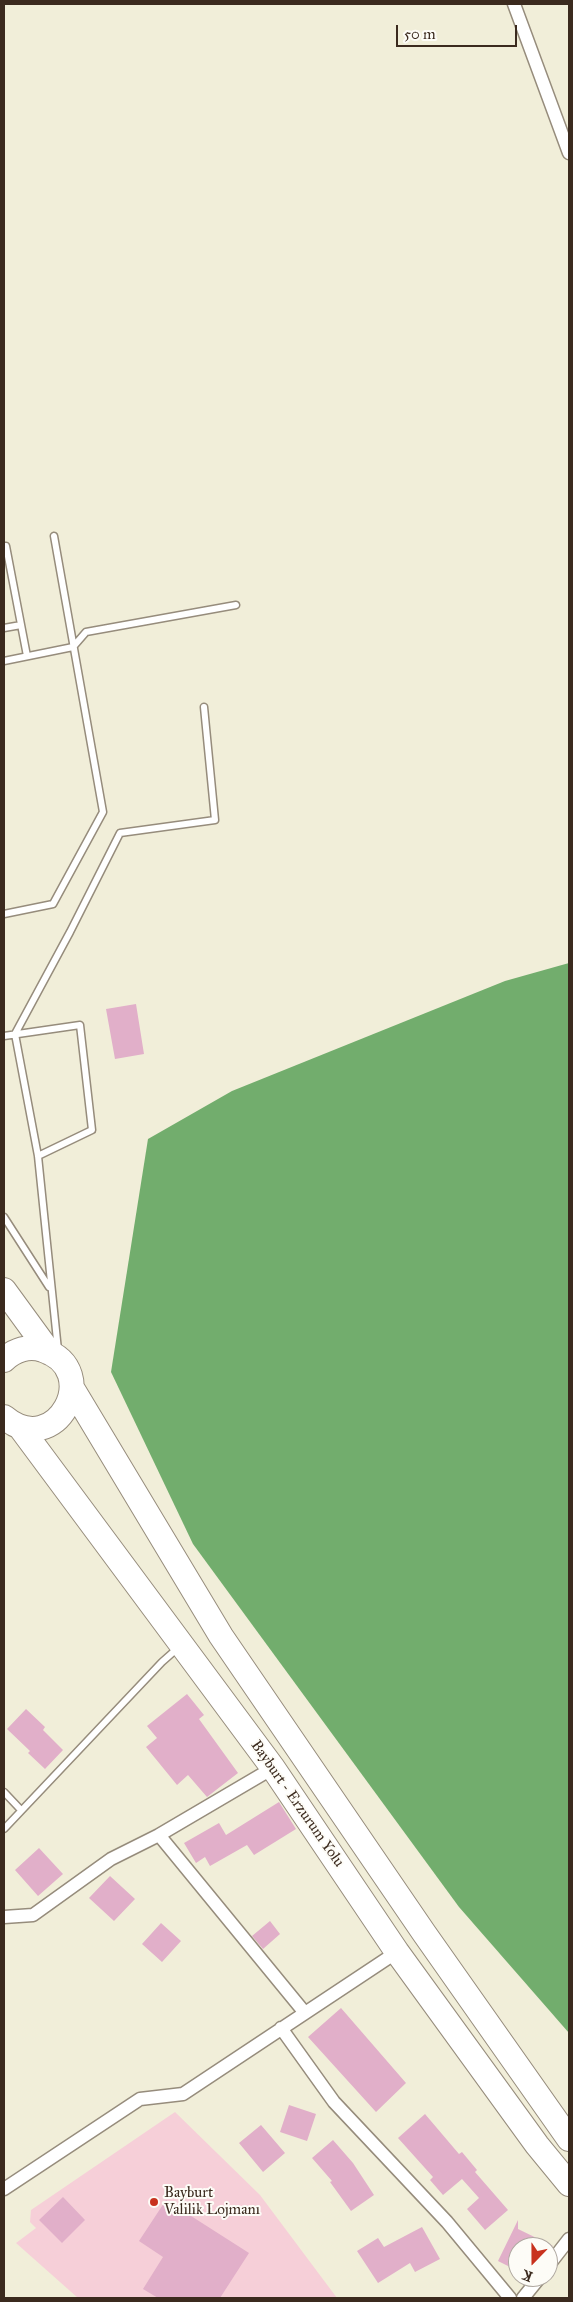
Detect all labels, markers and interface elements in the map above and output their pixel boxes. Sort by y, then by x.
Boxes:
scale bar [398,15,519,47]
text: 50 m [404,25,436,43]
street label: Bayburt - Erzurum Yolu [246,1737,348,1871]
place label: Bayburt Valilik Lojmanı [164,2184,260,2219]
marker: Bayburt Valilik Lojmanı [148,2196,160,2208]
north arrow [508,2237,558,2287]
text: K [520,2266,535,2285]

